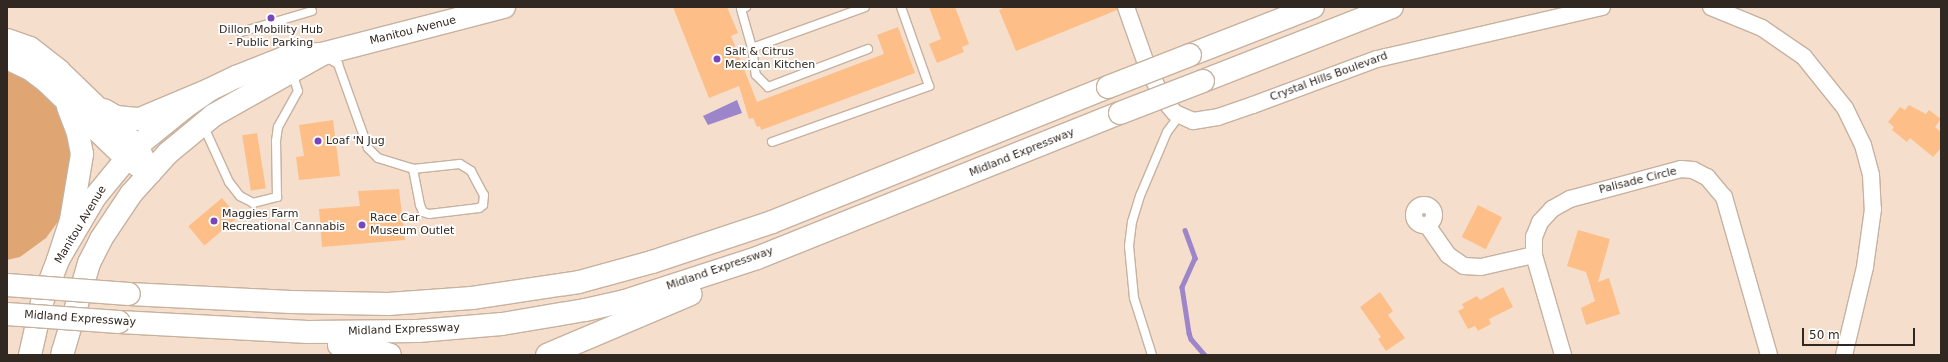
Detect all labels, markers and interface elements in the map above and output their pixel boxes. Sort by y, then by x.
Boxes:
marker: Dillon Mobility Hub - Public Parking [266,13,276,23]
street label: Manitou Avenue [368,14,458,48]
place label: Dillon Mobility Hub - Public Parking [219,24,323,50]
place label: Salt & Citrus Mexican Kitchen [725,46,815,72]
street label: Crystal Hills Boulevard [1268,50,1390,104]
marker: Salt & Citrus Mexican Kitchen [712,54,722,64]
street label: Midland Expressway [968,126,1076,180]
place label: Loaf 'N Jug [326,134,385,148]
marker: Loaf 'N Jug [313,136,323,146]
street label: Palisade Circle [1598,165,1678,197]
street label: Manitou Avenue [53,184,109,266]
place label: Maggies Farm Recreational Cannabis [222,208,345,234]
place label: Race Car Museum Outlet [370,212,454,238]
marker: Maggies Farm Recreational Cannabis [209,216,219,226]
marker: Race Car Museum Outlet [357,220,367,230]
street label: Midland Expressway [665,245,775,293]
street label: Midland Expressway [24,309,136,329]
scale bar [1804,320,1917,346]
street label: Midland Expressway [348,321,460,339]
text: 50 m [1809,328,1840,342]

